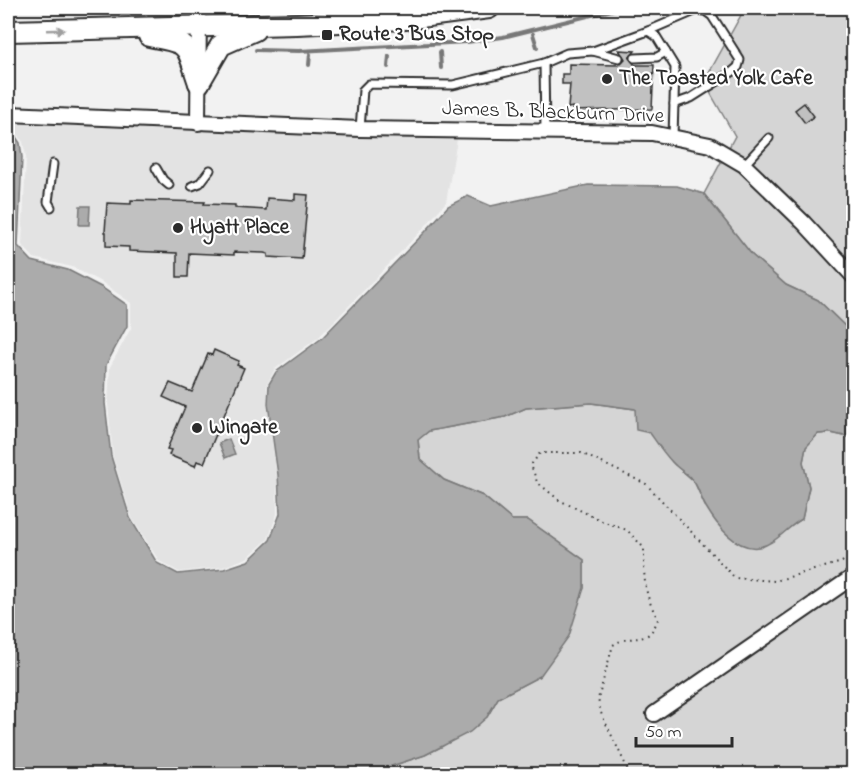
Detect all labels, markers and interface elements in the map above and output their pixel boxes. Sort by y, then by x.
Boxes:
place label: Route 3 Bus Stop [339,20,494,50]
one-way arrow [47,25,66,34]
marker: Route 3 Bus Stop [320,28,334,42]
place label: The Toasted Yolk Cafe [619,64,813,94]
marker: The Toasted Yolk Cafe [600,72,614,86]
street label: James B. Blackburn Drive [441,94,665,132]
place label: Hyatt Place [190,213,290,245]
marker: Hyatt Place [171,221,185,235]
place label: Wingate [209,413,278,445]
marker: Wingate [190,421,204,435]
scale bar [636,710,732,748]
text: 50 m [645,720,682,746]

